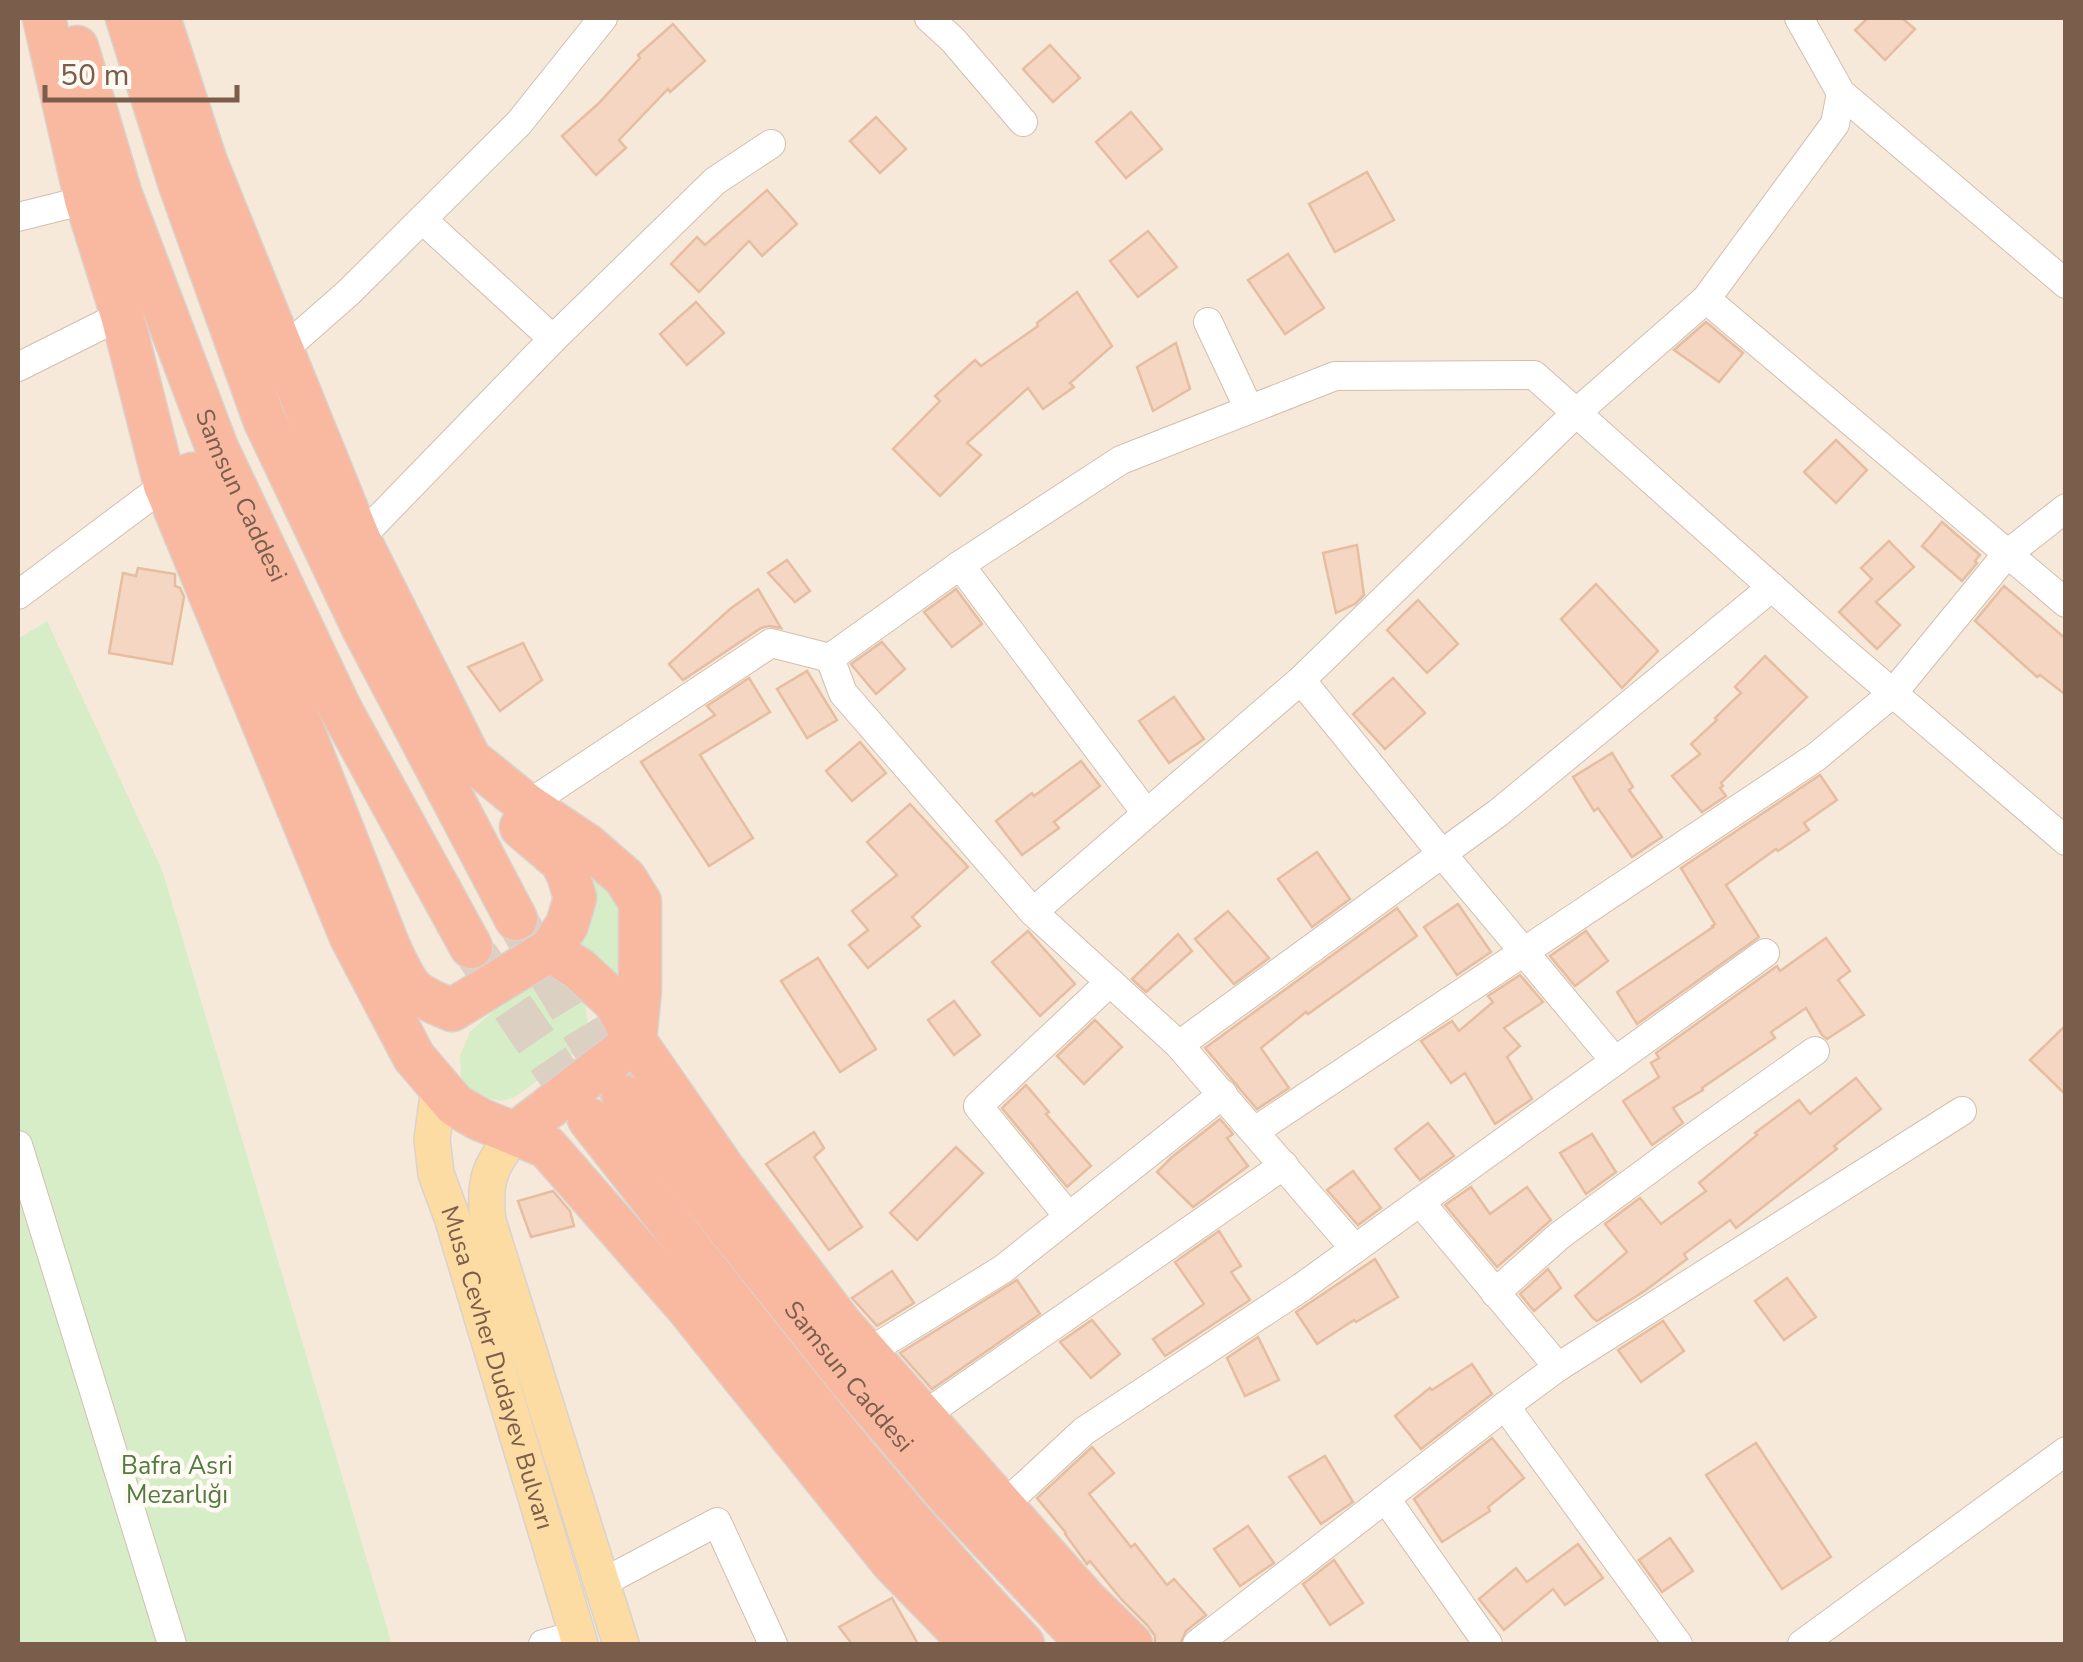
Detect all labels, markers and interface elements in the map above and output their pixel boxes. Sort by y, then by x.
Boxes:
scale bar [45,40,238,102]
text: 50 m [60,55,129,96]
street label: Samsun Caddesi [187,404,295,588]
street label: Musa Cevher Dudayev Bulvarı [432,1201,562,1534]
street label: Samsun Caddesi [776,1294,921,1460]
park label: Bafra Asri Mezarlığı [121,1449,233,1512]

